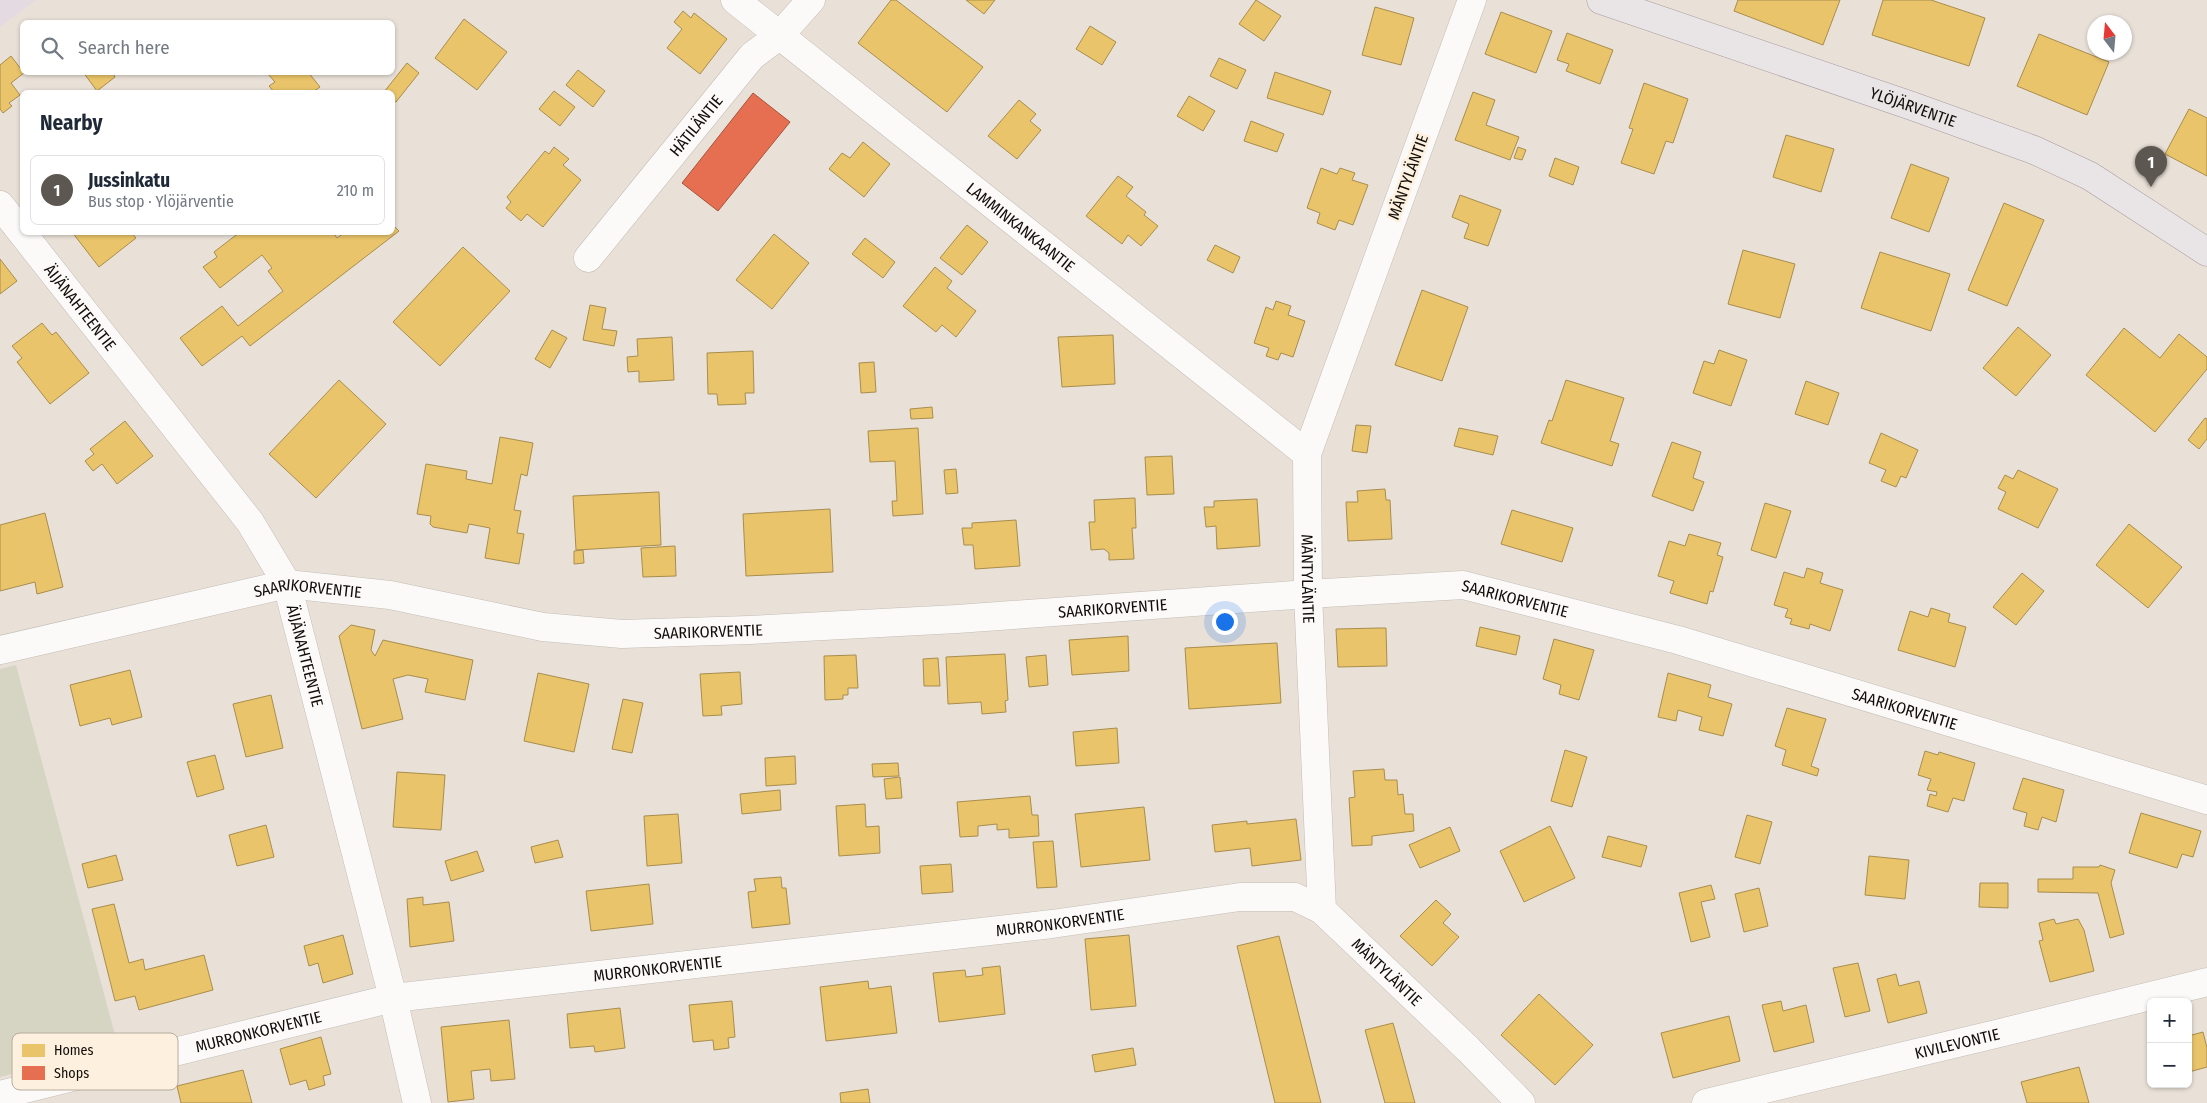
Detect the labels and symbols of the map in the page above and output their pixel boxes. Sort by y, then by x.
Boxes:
north arrow [2087,15,2132,60]
street label: YLÖJÄRVENTIE [1868,83,1959,131]
street label: HÄTILÄNTIE [665,91,726,160]
street label: MÄNTYLÄNTIE [1384,132,1432,222]
pin: 1 [2135,146,2167,187]
street label: LAMMINKANKAANTIE [963,178,1079,276]
street label: ÄIJÄNAHTEENTIE [41,260,120,354]
street label: MÄNTYLÄNTIE [1298,534,1319,624]
street label: SAARIKORVENTIE [252,574,363,601]
street label: SAARIKORVENTIE [1460,576,1570,621]
street label: SAARIKORVENTIE [1057,595,1168,621]
street label: ÄIJÄNAHTEENTIE [283,603,328,709]
your location [1212,609,1238,635]
street label: SAARIKORVENTIE [653,620,763,642]
street label: SAARIKORVENTIE [1850,684,1960,733]
street label: MURRONKORVENTIE [995,904,1125,940]
street label: MÄNTYLÄNTIE [1348,934,1426,1009]
street label: MURRONKORVENTIE [592,952,723,985]
street label: MURRONKORVENTIE [193,1007,323,1056]
street label: KIVILEVONTIE [1913,1024,2001,1063]
legend [12,1033,178,1090]
text: Homes [54,1042,94,1059]
text: Shops [54,1065,89,1082]

